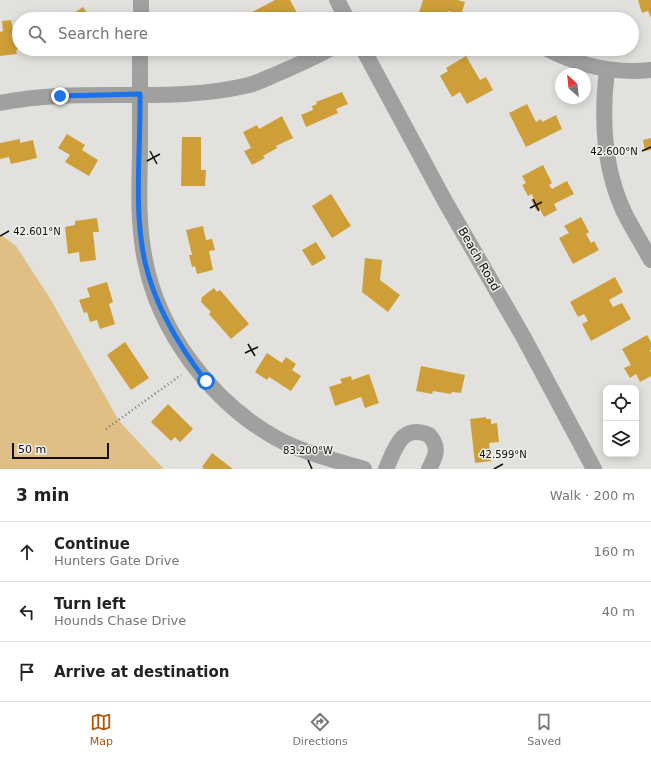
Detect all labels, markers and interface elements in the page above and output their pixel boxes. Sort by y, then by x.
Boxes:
search box [12,12,639,56]
icon: search [26,23,48,45]
text: Search here [58,25,148,43]
north arrow [555,68,591,104]
route end [51,87,69,105]
text: 42.600°N [590,146,638,157]
street label: Beach Road [455,225,503,293]
text: 42.601°N [13,226,61,237]
route start [197,372,215,390]
map controls [603,385,639,457]
button: locate [603,385,639,421]
button: layers [603,421,639,457]
scale bar [12,441,109,460]
text: 50 m [18,443,46,456]
text: 83.200°W [283,445,333,456]
text: 42.599°N [479,449,527,460]
text: 3 min [16,485,69,505]
text: Walk · 200 m [550,488,635,503]
text: Continue [54,535,130,553]
icon: ahead [16,541,38,563]
text: 160 m [593,544,635,559]
text: Hunters Gate Drive [54,553,180,568]
text: Turn left [54,595,126,613]
icon: left [16,601,38,623]
text: 40 m [602,604,635,619]
text: Hounds Chase Drive [54,613,186,628]
icon: arrive [16,661,38,683]
text: Arrive at destination [54,663,229,681]
tab: Map [90,711,113,748]
tab: Directions [292,711,348,748]
tab: Saved [527,711,561,748]

